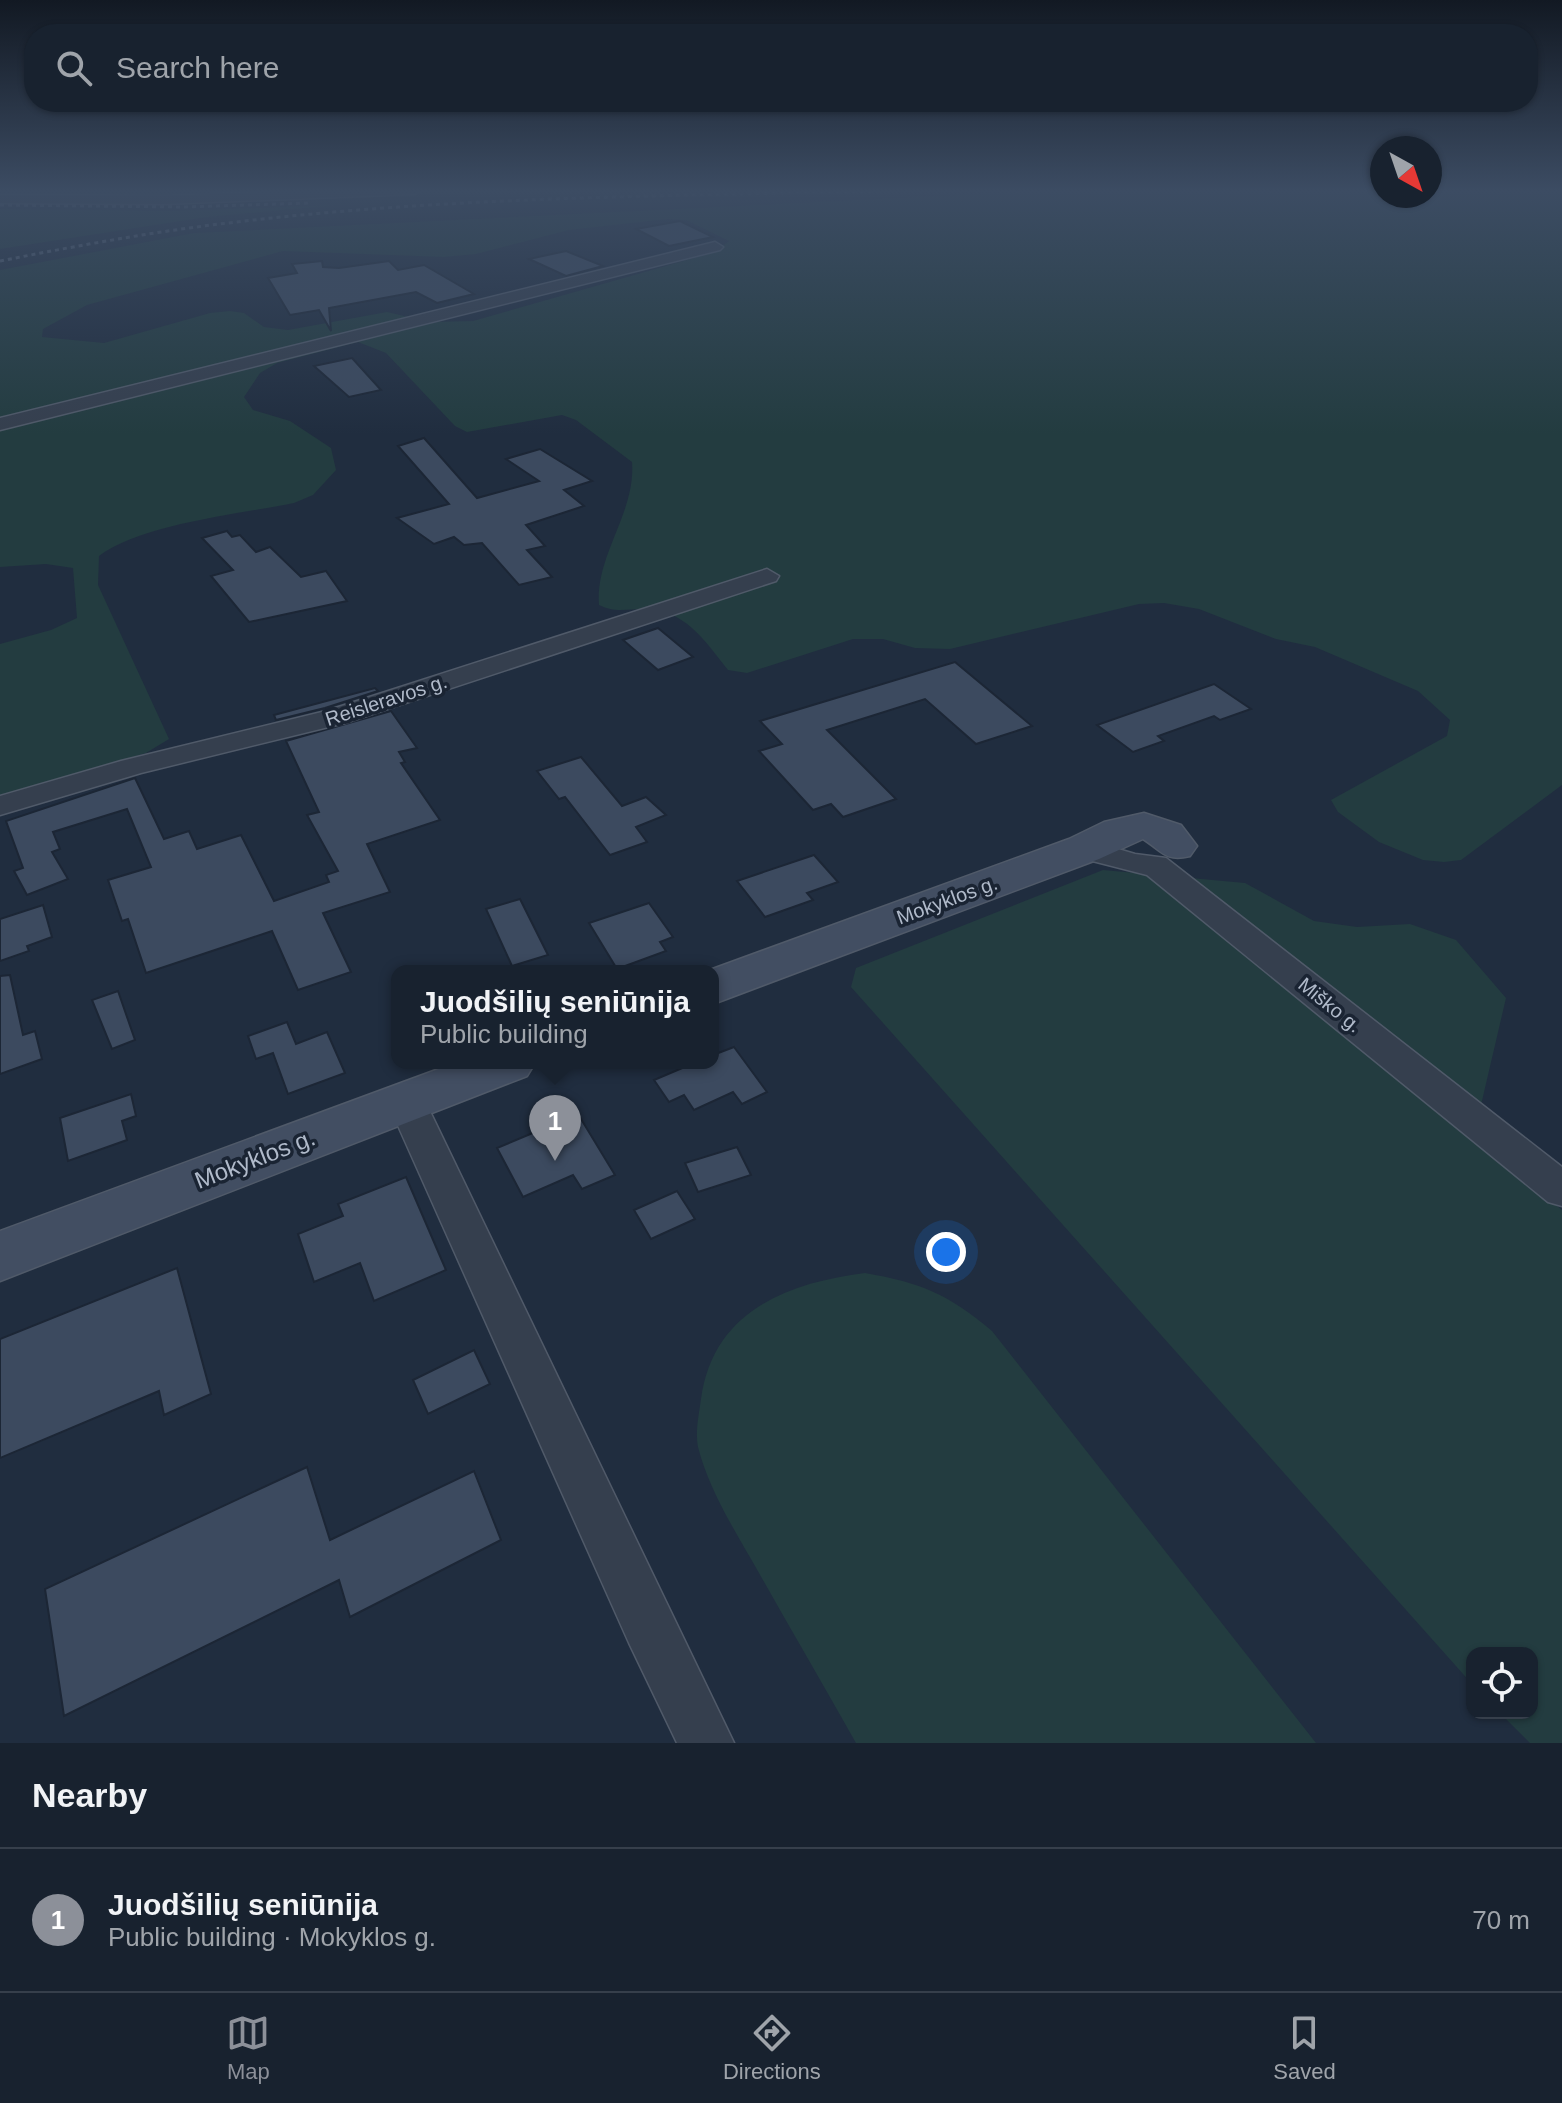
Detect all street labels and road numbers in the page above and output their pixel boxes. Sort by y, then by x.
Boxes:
street label: Reisleravos g. [322,670,450,730]
street label: Mokyklos g. [894,872,1000,928]
street label: Miško g. [1294,973,1366,1037]
street label: Mokyklos g. [191,1123,319,1194]

